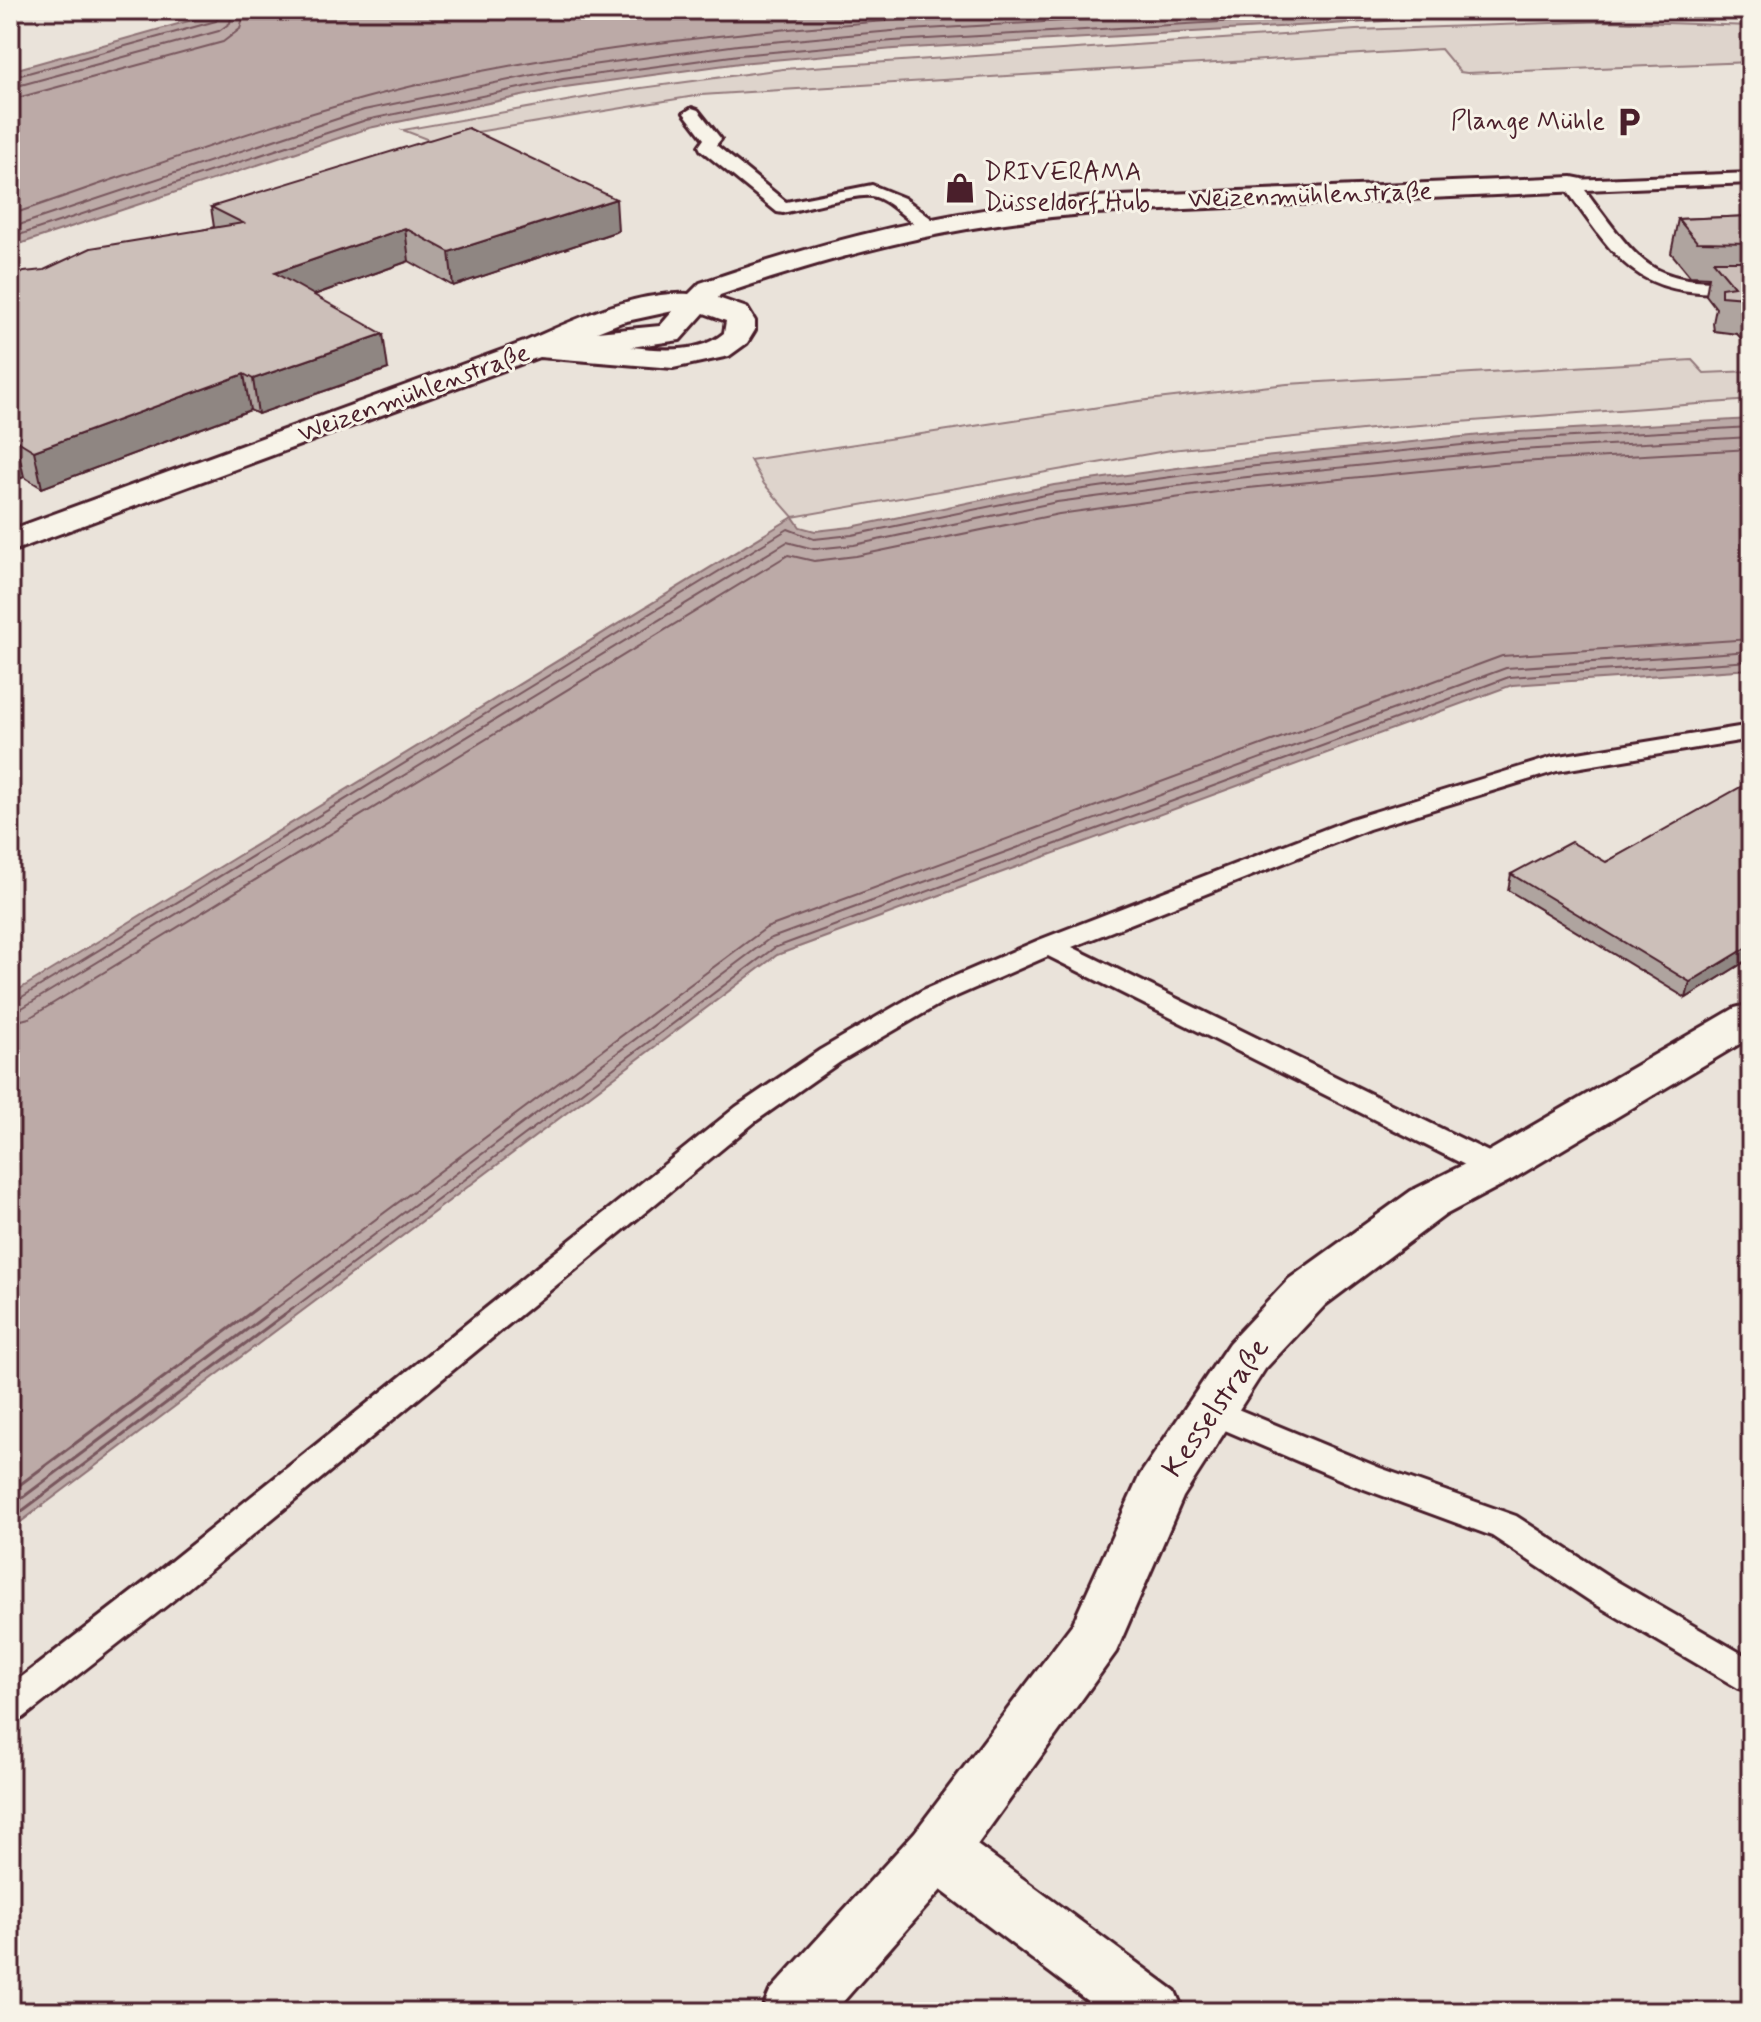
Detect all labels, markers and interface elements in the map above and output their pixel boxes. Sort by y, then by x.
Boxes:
place label: Plange Mühle [1451,105,1605,139]
parking icon: Plange Mühle [1612,105,1646,139]
place label: DRIVERAMA Düsseldorf Hub [984,156,1150,220]
shop icon: DRIVERAMA Düsseldorf Hub [943,171,977,205]
street label: Weizenmühlenstraße [1187,175,1433,217]
street label: Weizenmühlenstraße [294,336,535,452]
street label: Kesselstraße [1154,1330,1278,1486]

